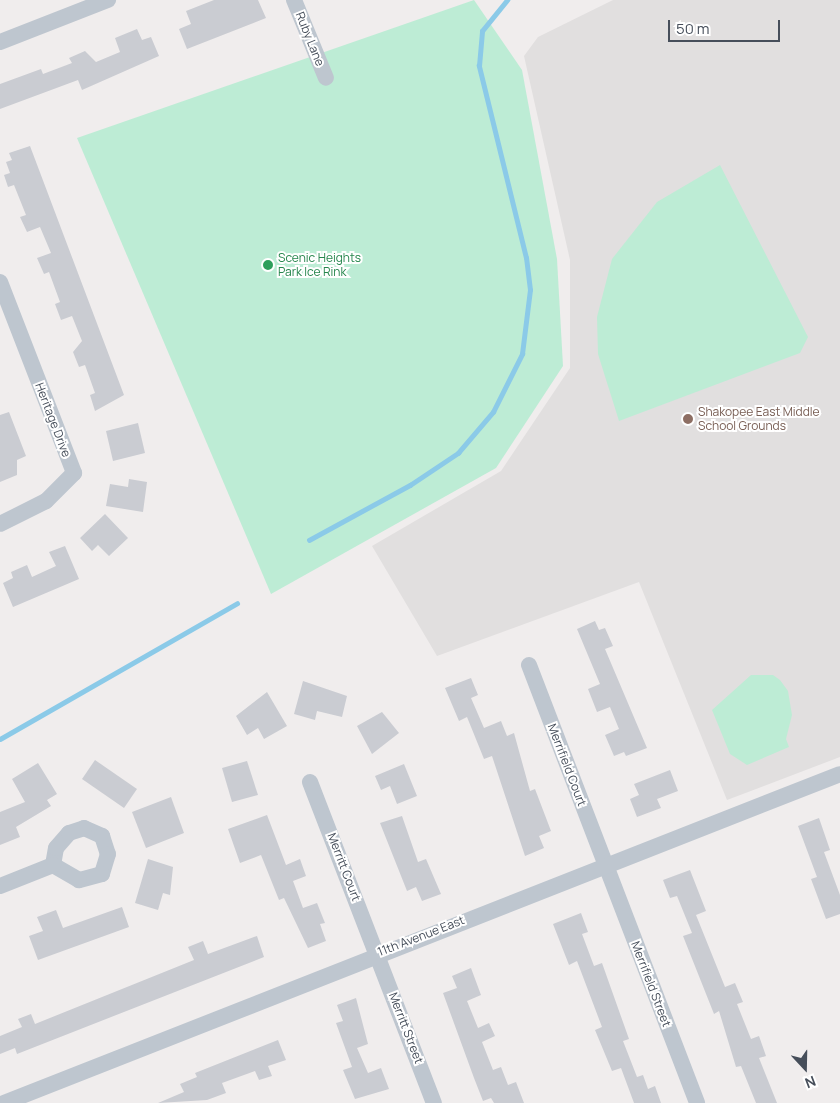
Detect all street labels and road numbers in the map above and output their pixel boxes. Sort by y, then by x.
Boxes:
street label: Ruby Lane [293,10,327,68]
street label: Heritage Drive [32,381,74,459]
street label: Merrifield Court [545,722,589,808]
street label: Merritt Court [324,831,364,903]
street label: 11th Avenue East [376,913,466,959]
street label: Merrifield Street [628,939,674,1029]
street label: Merritt Street [386,990,426,1066]

